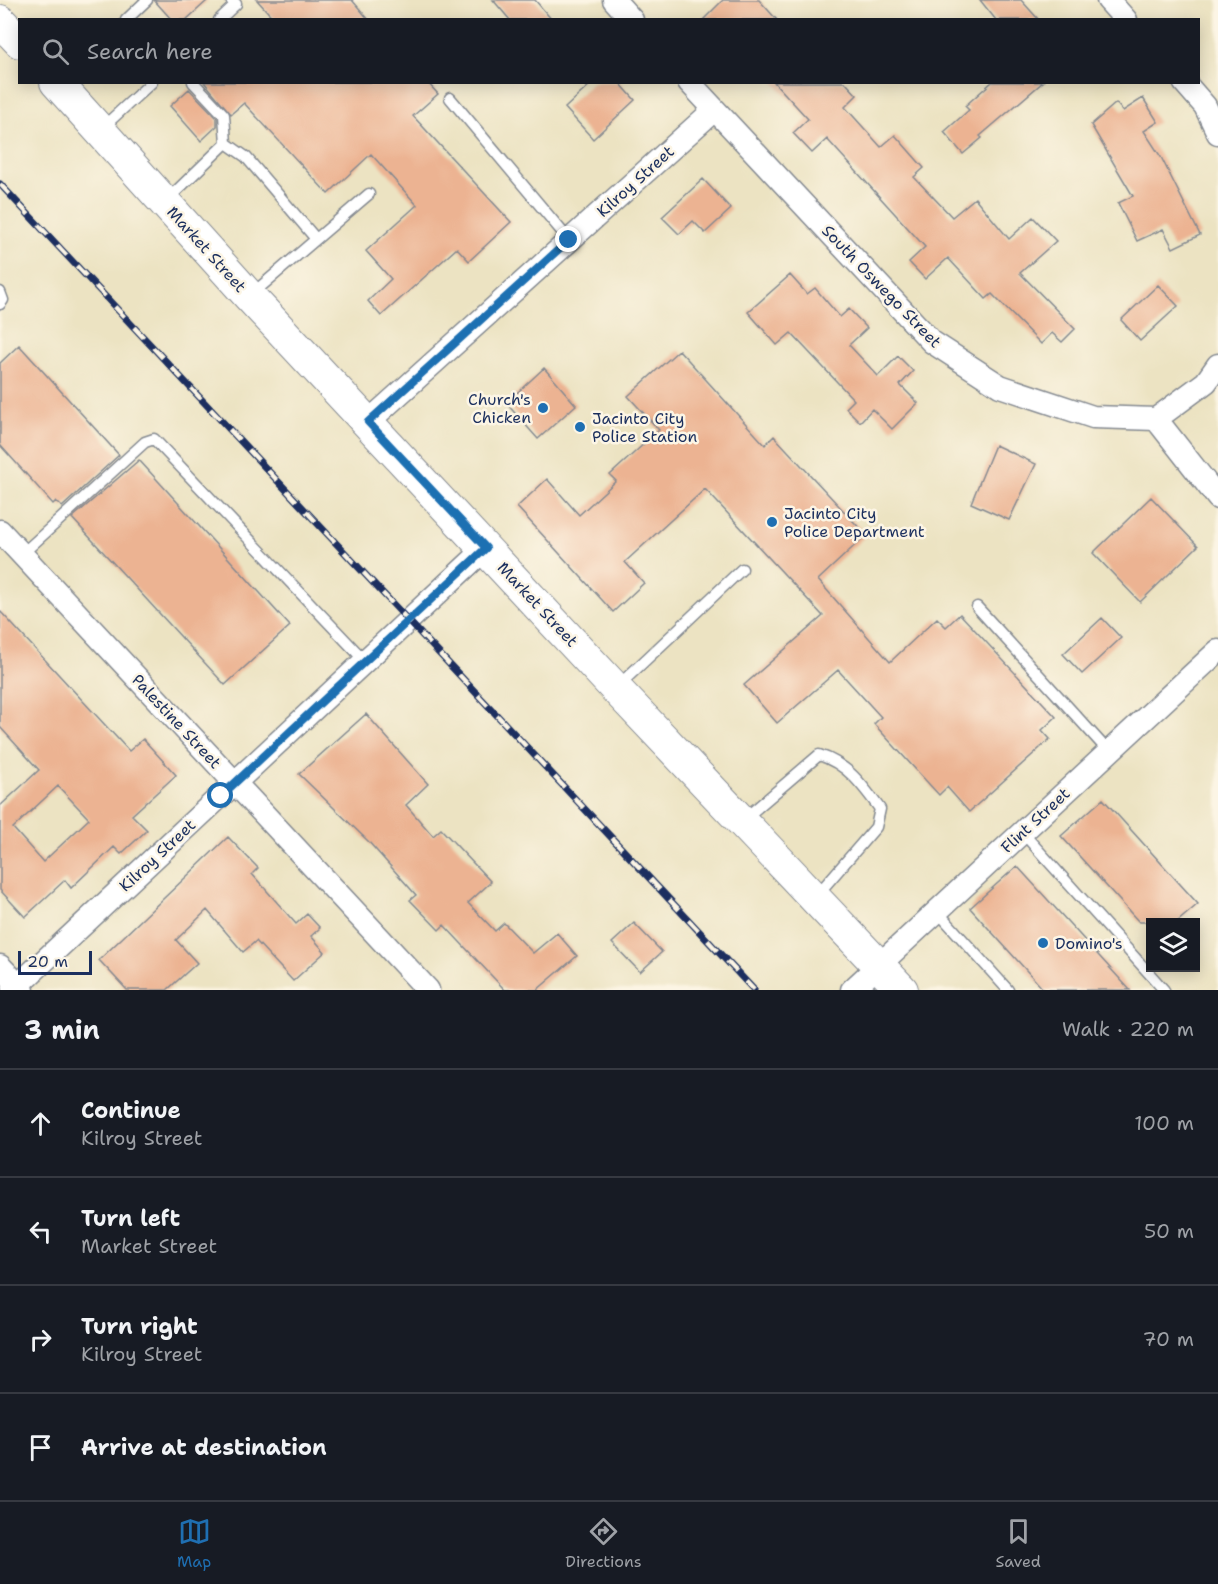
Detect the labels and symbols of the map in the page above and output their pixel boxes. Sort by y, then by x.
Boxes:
street label: Kilroy Street [592,141,678,222]
street label: Market Street [162,202,251,297]
street label: South Oswego Street [817,220,946,352]
route end [555,226,581,252]
place label: Church's Chicken [468,389,531,428]
marker: Church's Chicken [536,401,550,415]
place label: Jacinto City Police Station [592,408,697,447]
marker: Jacinto City Police Station [573,420,587,434]
place label: Jacinto City Police Department [784,503,925,542]
marker: Jacinto City Police Department [765,515,779,529]
street label: Market Street [493,557,582,651]
street label: Palestine Street [127,670,226,773]
route start [207,782,233,808]
street label: Flint Street [996,783,1074,858]
street label: Kilroy Street [115,815,200,896]
place label: Domino's [1055,933,1123,954]
marker: Domino's [1036,936,1050,950]
scale bar [18,948,92,976]

